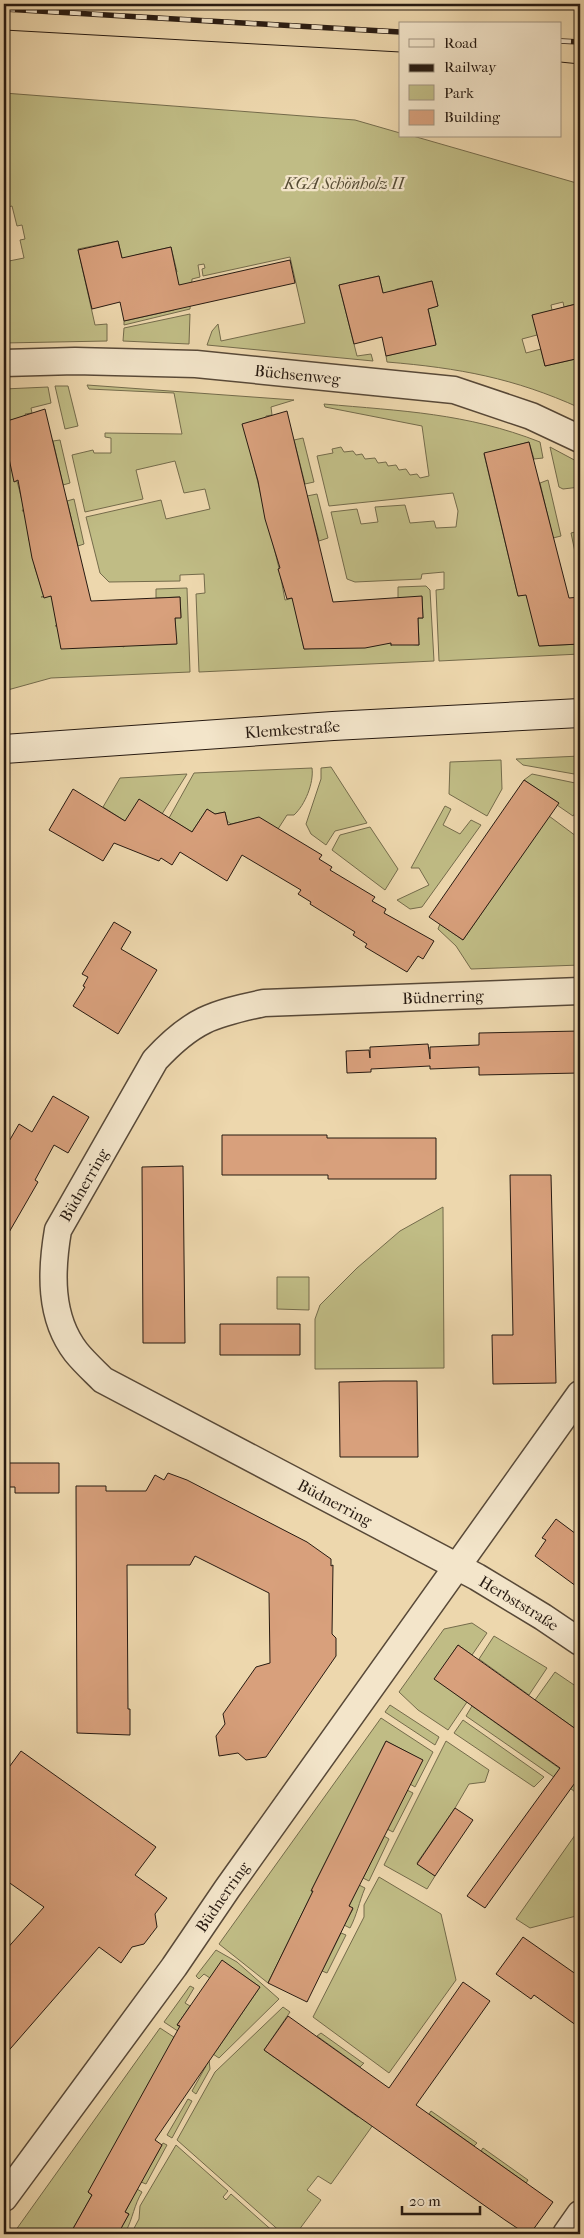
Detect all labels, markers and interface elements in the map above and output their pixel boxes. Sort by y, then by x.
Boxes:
legend [399,22,562,138]
text: Road [444,34,478,52]
text: Railway [444,58,497,76]
text: Park [444,84,474,102]
text: Building [444,108,501,126]
park label: KGA Schönholz II [283,174,406,193]
street label: Büchsenweg [254,360,342,388]
street label: Klemkestraße [244,716,341,742]
street label: Büdnerring [402,986,484,1008]
street label: Büdnerring [55,1145,113,1225]
street label: Büdnerring [295,1475,376,1530]
street label: Herbststraße [476,1571,563,1635]
street label: Büdnerring [191,1857,253,1936]
scale bar [402,2183,479,2215]
text: 20 m [409,2192,441,2210]

